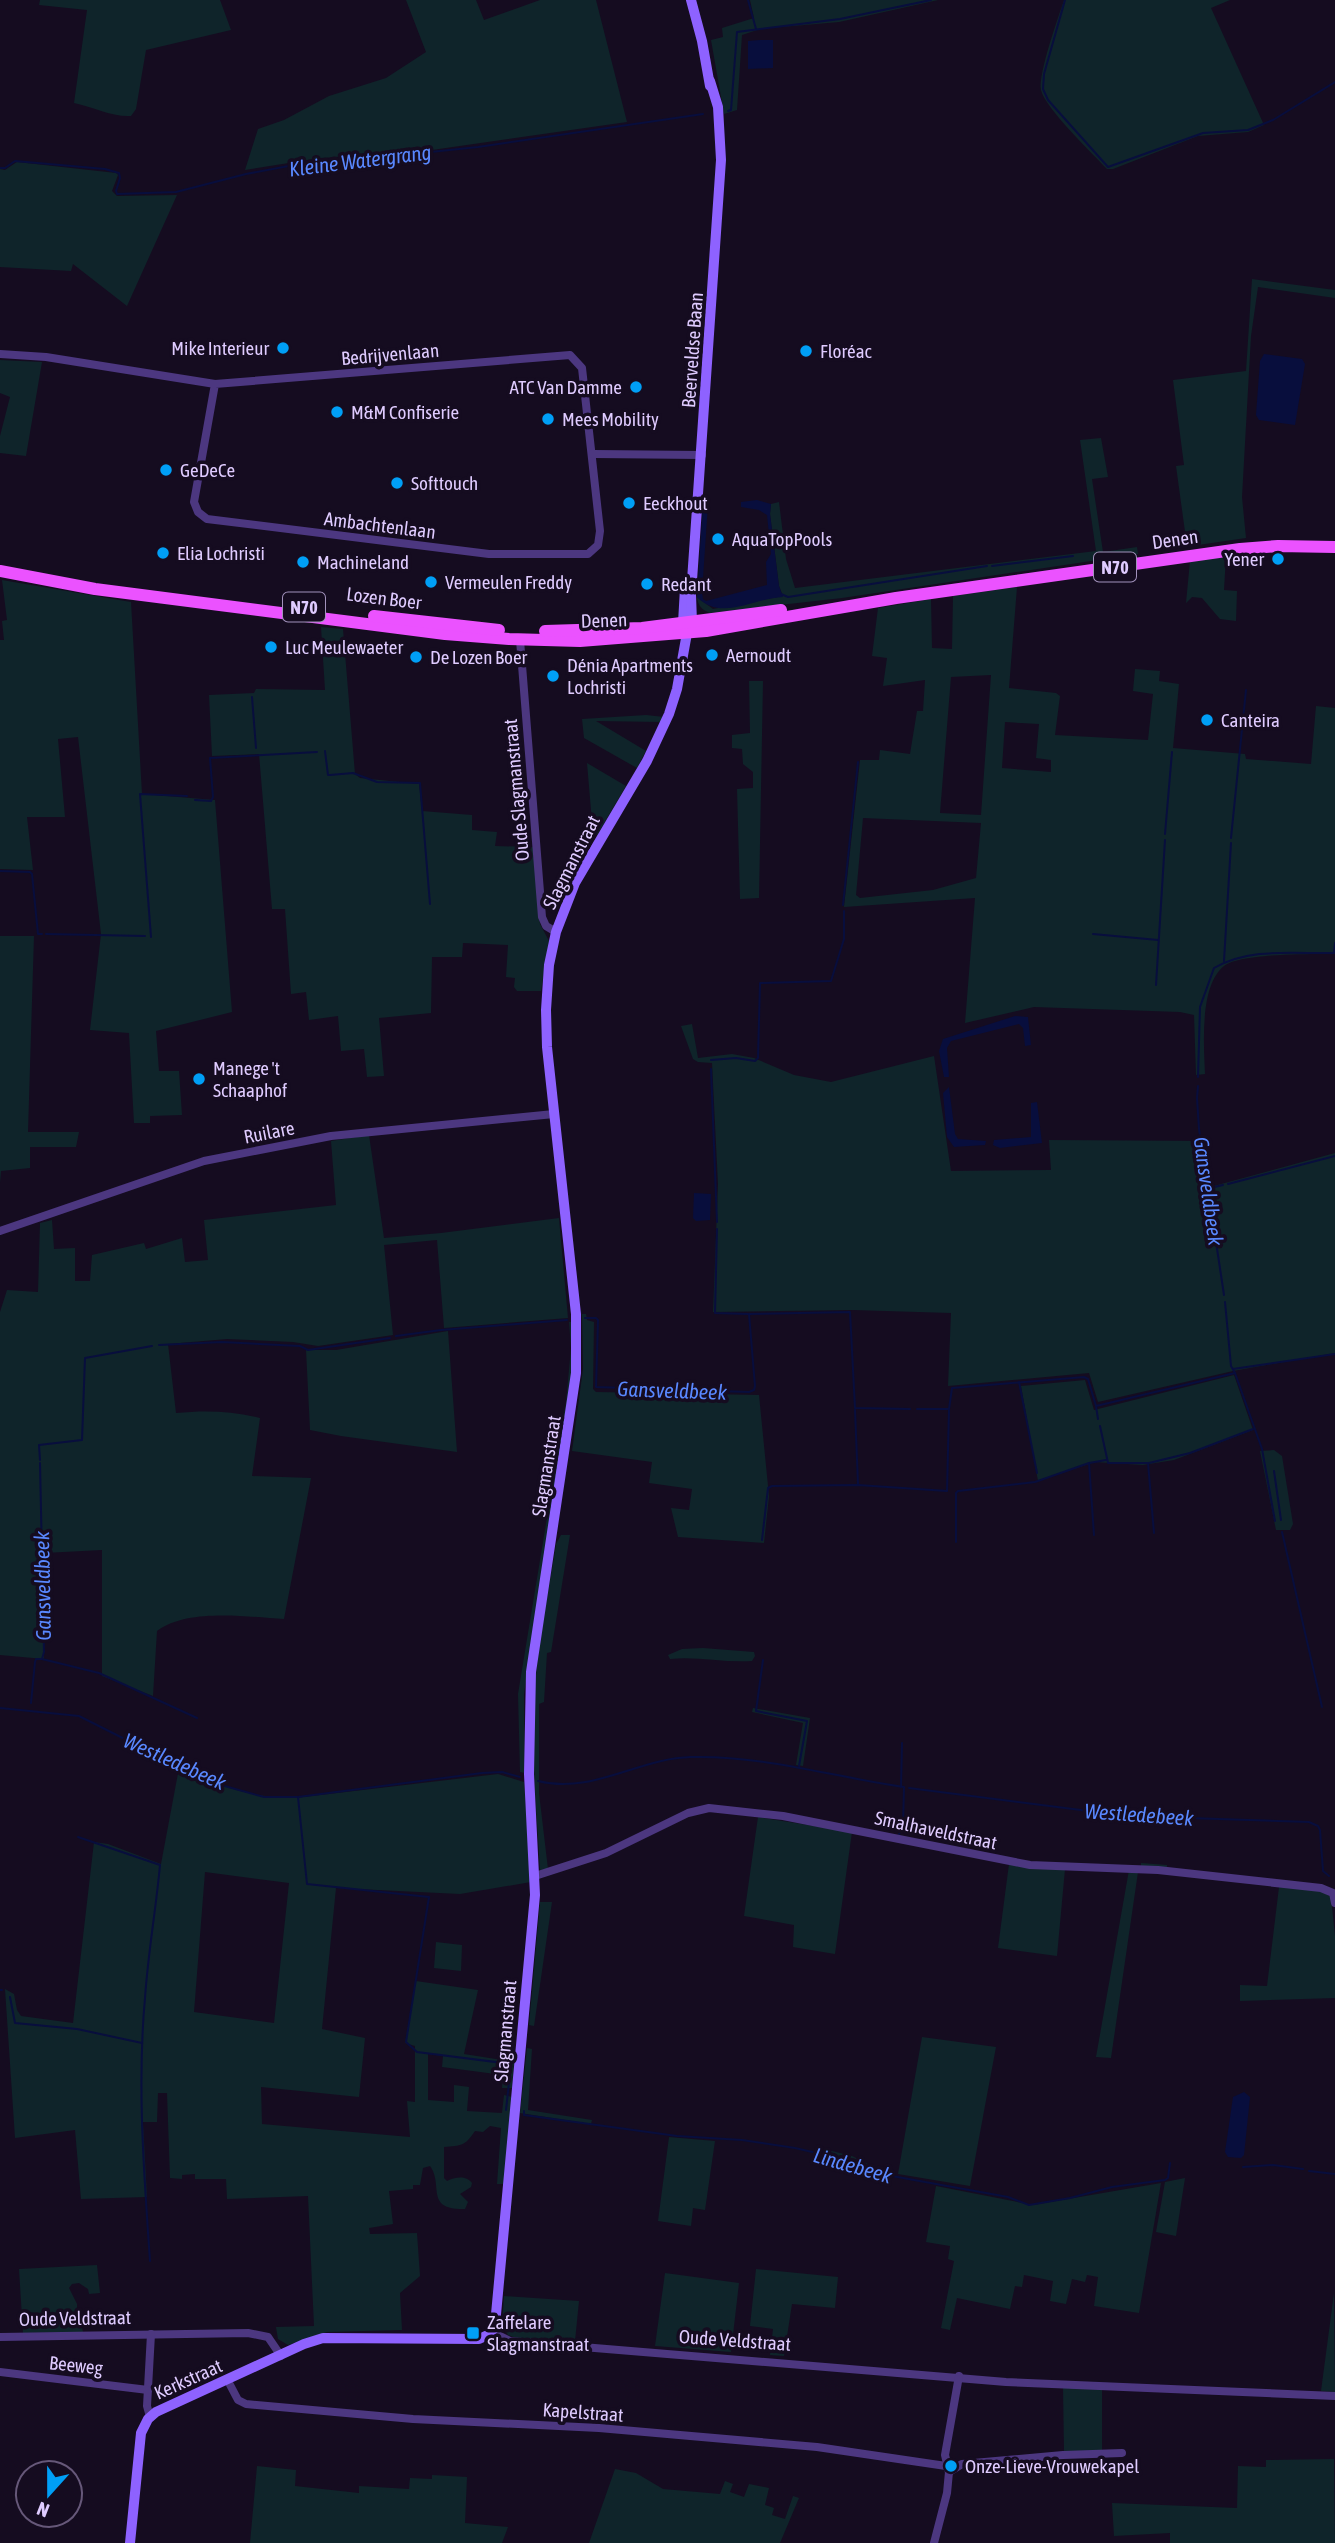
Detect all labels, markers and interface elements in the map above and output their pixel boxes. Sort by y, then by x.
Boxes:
water label: Kleine Watergrang [288,139,432,181]
street label: Beerveldse Baan [677,292,707,408]
place label: Mike Interieur [171,337,269,359]
street label: Bedrijvenlaan [340,339,440,369]
marker: Mike Interieur [275,340,291,356]
place label: Floréac [820,340,872,362]
marker: Floréac [798,343,814,359]
place label: ATC Van Damme [509,376,622,398]
marker: ATC Van Damme [628,379,644,395]
place label: M&M Confiserie [351,401,459,423]
marker: M&M Confiserie [329,404,345,420]
place label: Mees Mobility [562,408,659,430]
marker: Mees Mobility [540,411,556,427]
place label: GeDeCe [180,459,235,481]
marker: GeDeCe [158,462,174,478]
place label: Softtouch [411,472,478,494]
marker: Softtouch [389,475,405,491]
place label: Eeckhout [643,492,708,514]
marker: Eeckhout [621,495,637,511]
street label: Ambachtenlaan [323,507,437,543]
street label: Denen [1151,525,1199,553]
place label: AquaTopPools [732,528,832,550]
marker: AquaTopPools [710,531,726,547]
place label: Elia Lochristi [177,542,265,564]
marker: Elia Lochristi [155,545,171,561]
place label: Yener [1225,548,1264,570]
place label: Machineland [317,551,409,573]
marker: Yener [1270,551,1286,567]
road number: N70 [1094,552,1136,582]
marker: Machineland [295,554,311,570]
place label: Vermeulen Freddy [445,571,572,593]
place label: Redant [661,573,712,595]
marker: Vermeulen Freddy [423,574,439,590]
marker: Redant [639,576,655,592]
street label: Lozen Boer [345,582,423,614]
road number: N70 [283,592,325,622]
street label: Denen [580,608,628,632]
place label: Luc Meulewaeter [285,636,403,658]
marker: Luc Meulewaeter [263,639,279,655]
place label: Aernoudt [726,644,791,666]
place label: De Lozen Boer [430,646,528,668]
marker: Aernoudt [704,647,720,663]
marker: De Lozen Boer [408,649,424,665]
place label: Dénia Apartments Lochristi [567,654,693,698]
marker: Dénia Apartments Lochristi [545,668,561,684]
place label: Canteira [1221,709,1280,731]
marker: Canteira [1199,712,1215,728]
street label: Oude Slagmanstraat [499,718,533,862]
street label: Slagmanstraat [538,811,604,913]
place label: Manege 't Schaaphof [213,1057,287,1101]
marker: Manege 't Schaaphof [191,1071,207,1087]
street label: Ruilare [242,1116,296,1148]
water label: Gansveldbeek [1189,1135,1229,1248]
water label: Gansveldbeek [617,1376,728,1404]
street label: Slagmanstraat [527,1414,565,1518]
water label: Gansveldbeek [29,1530,55,1641]
water label: Westledebeek [120,1728,230,1794]
water label: Westledebeek [1084,1798,1195,1830]
street label: Smalhaveldstraat [873,1806,999,1854]
street label: Slagmanstraat [490,1979,520,2083]
water label: Lindebeek [811,2142,896,2188]
street label: Oude Veldstraat [19,2306,131,2330]
place label: Zaffelare Slagmanstraat [487,2311,589,2355]
marker: Zaffelare Slagmanstraat [465,2325,481,2341]
street label: Oude Veldstraat [678,2325,792,2355]
street label: Beeweg [48,2351,105,2379]
street label: Kerkstraat [151,2354,225,2404]
street label: Kapelstraat [542,2398,624,2426]
place label: Onze-Lieve-Vrouwekapel [965,2455,1139,2477]
marker: Onze-Lieve-Vrouwekapel [943,2458,959,2474]
north arrow [14,2459,84,2529]
text: N [34,2498,52,2522]

